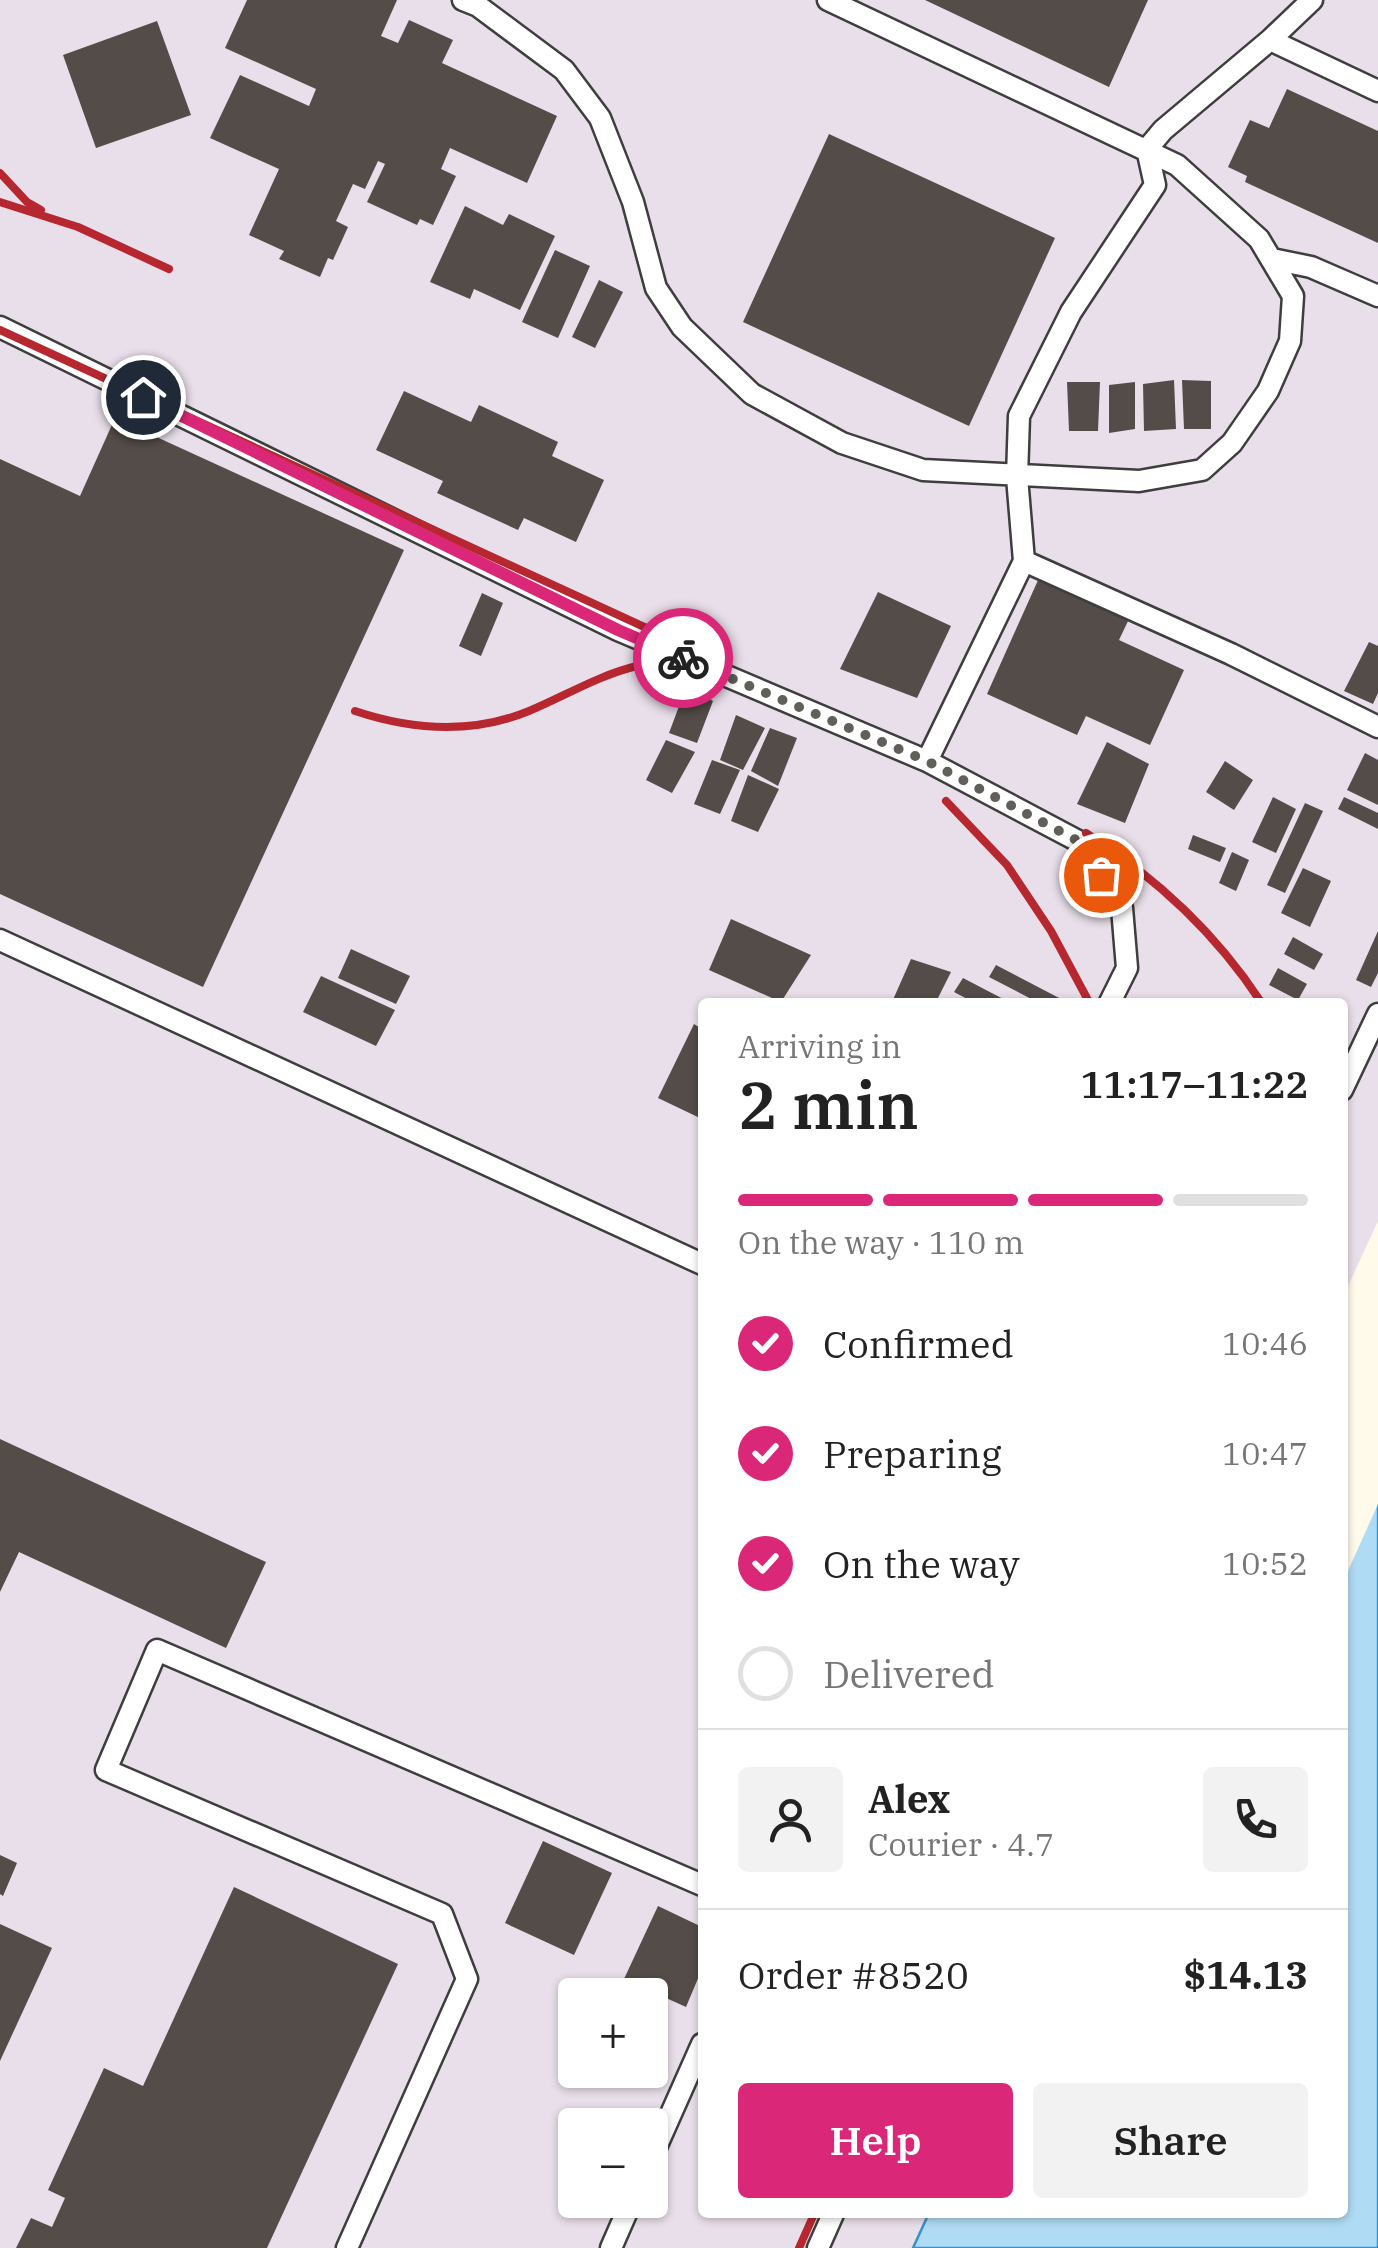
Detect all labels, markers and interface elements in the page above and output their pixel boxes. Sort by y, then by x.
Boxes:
pin [101,355,186,440]
icon: home [116,370,171,425]
courier [633,608,733,708]
icon: bike [656,631,711,686]
pin [1059,833,1144,918]
icon: bag [1074,848,1129,903]
text: Arriving in [738,1025,901,1067]
text: 11:17–11:22 [1081,1059,1308,1108]
text: 2 min [738,1062,919,1147]
text: On the way · 110 m [738,1221,1024,1263]
icon: check [738,1316,793,1371]
text: Confirmed [823,1319,1014,1368]
text: 10:46 [1222,1322,1308,1364]
icon: check [738,1426,793,1481]
text: Preparing [823,1429,1002,1478]
text: 10:47 [1222,1432,1308,1474]
icon: check [738,1536,793,1591]
text: On the way [823,1539,1020,1588]
text: 10:52 [1222,1542,1308,1584]
text: Delivered [823,1649,995,1698]
button: person [738,1767,843,1872]
button: phone [1203,1767,1308,1872]
text: Alex [868,1774,950,1823]
text: Courier · 4.7 [868,1823,1054,1865]
text: Order #8520 [738,1950,969,1999]
text: $14.13 [1183,1950,1308,1999]
map controls [558,1978,668,2218]
button: + [558,1978,668,2088]
button: Help [738,2083,1013,2198]
button: Share [1033,2083,1308,2198]
button: − [558,2108,668,2218]

